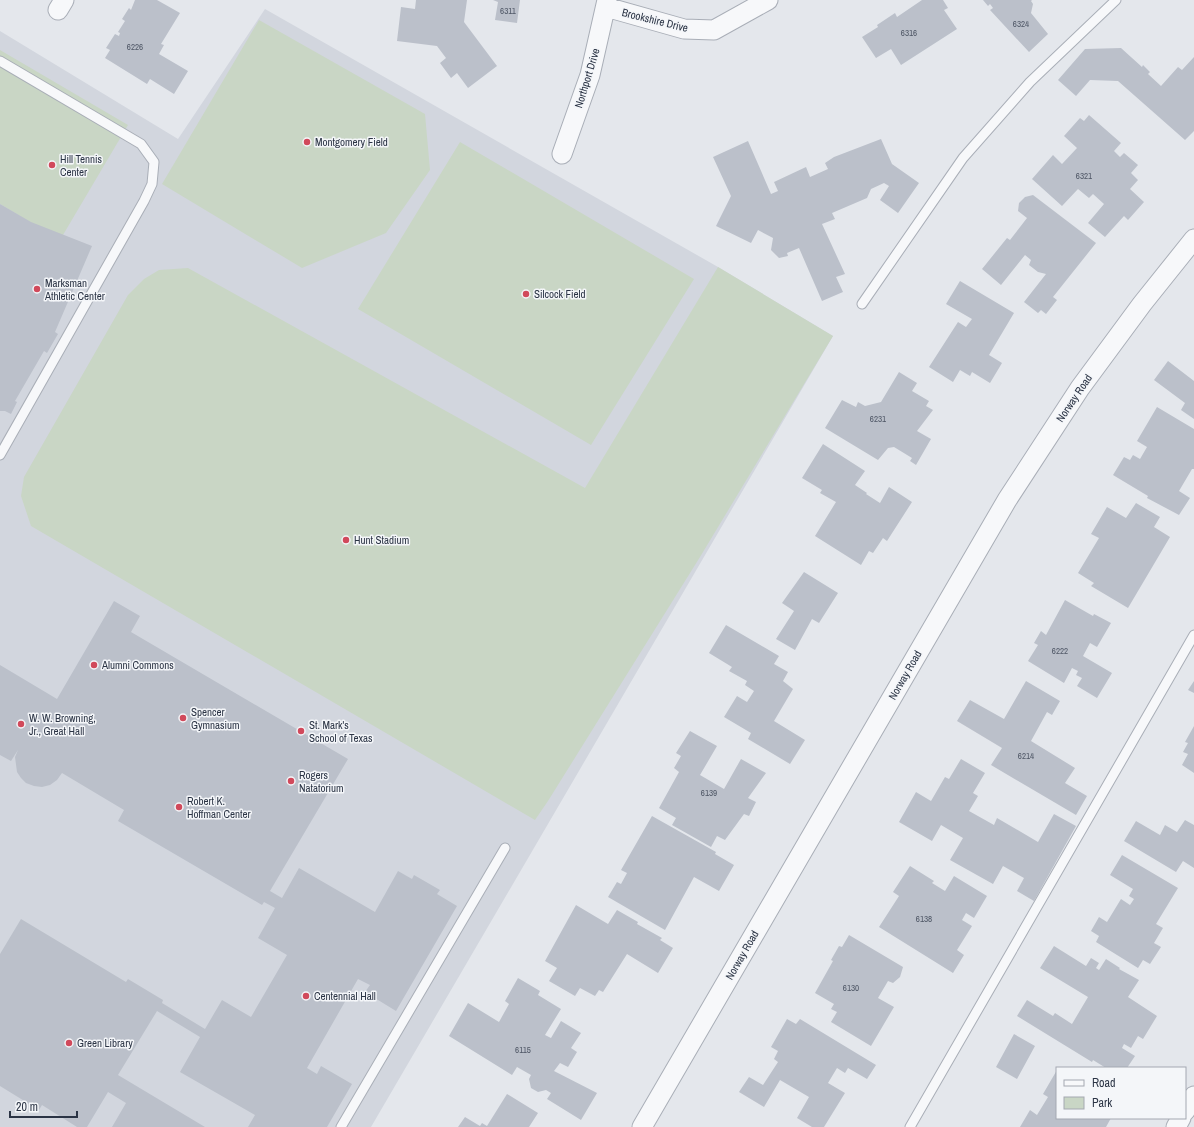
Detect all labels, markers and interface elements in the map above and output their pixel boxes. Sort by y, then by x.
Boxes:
house number: 6311 [500,5,516,17]
street label: Brookshire Drive [620,5,690,35]
house number: 6324 [1013,18,1029,30]
house number: 6316 [901,27,917,39]
house number: 6226 [127,41,143,53]
street label: Northport Drive [571,46,603,110]
place label: Montgomery Field [315,135,388,149]
marker: Montgomery Field [302,137,312,147]
place label: Hill Tennis Center [60,152,102,179]
marker: Hill Tennis Center [47,160,57,170]
house number: 6321 [1076,170,1092,182]
place label: Marksman Athletic Center [44,276,105,303]
marker: Marksman Athletic Center [32,284,42,294]
place label: Silcock Field [534,287,586,301]
marker: Silcock Field [521,289,531,299]
street label: Norway Road [1053,371,1095,425]
house number: 6231 [870,413,886,425]
place label: Hunt Stadium [354,533,409,547]
marker: Hunt Stadium [341,535,351,545]
house number: 6222 [1052,645,1068,657]
street label: Norway Road [885,648,925,702]
place label: Alumni Commons [101,658,174,672]
marker: Alumni Commons [89,660,99,670]
place label: Spencer Gymnasium [191,705,240,732]
place label: W. W. Browning, Jr., Great Hall [29,711,96,738]
marker: Spencer Gymnasium [178,713,188,723]
place label: St. Mark's School of Texas [309,718,373,745]
marker: W. W. Browning, Jr., Great Hall [16,719,26,729]
marker: St. Mark's School of Texas [296,726,306,736]
house number: 6214 [1018,750,1034,762]
place label: Rogers Natatorium [299,768,344,795]
marker: Rogers Natatorium [286,776,296,786]
house number: 6139 [701,787,717,799]
place label: Robert K. Hoffman Center [187,794,251,821]
marker: Robert K. Hoffman Center [174,802,184,812]
house number: 6138 [916,913,932,925]
street label: Norway Road [722,928,762,982]
house number: 6130 [843,982,859,994]
place label: Centennial Hall [314,989,376,1003]
marker: Centennial Hall [301,991,311,1001]
place label: Green Library [77,1036,133,1050]
marker: Green Library [64,1038,74,1048]
house number: 6115 [515,1044,531,1056]
legend [1056,1067,1186,1119]
text: Road [1092,1075,1116,1091]
scale bar [10,1093,77,1119]
text: Park [1092,1095,1112,1111]
text: 20 m [16,1099,38,1115]

